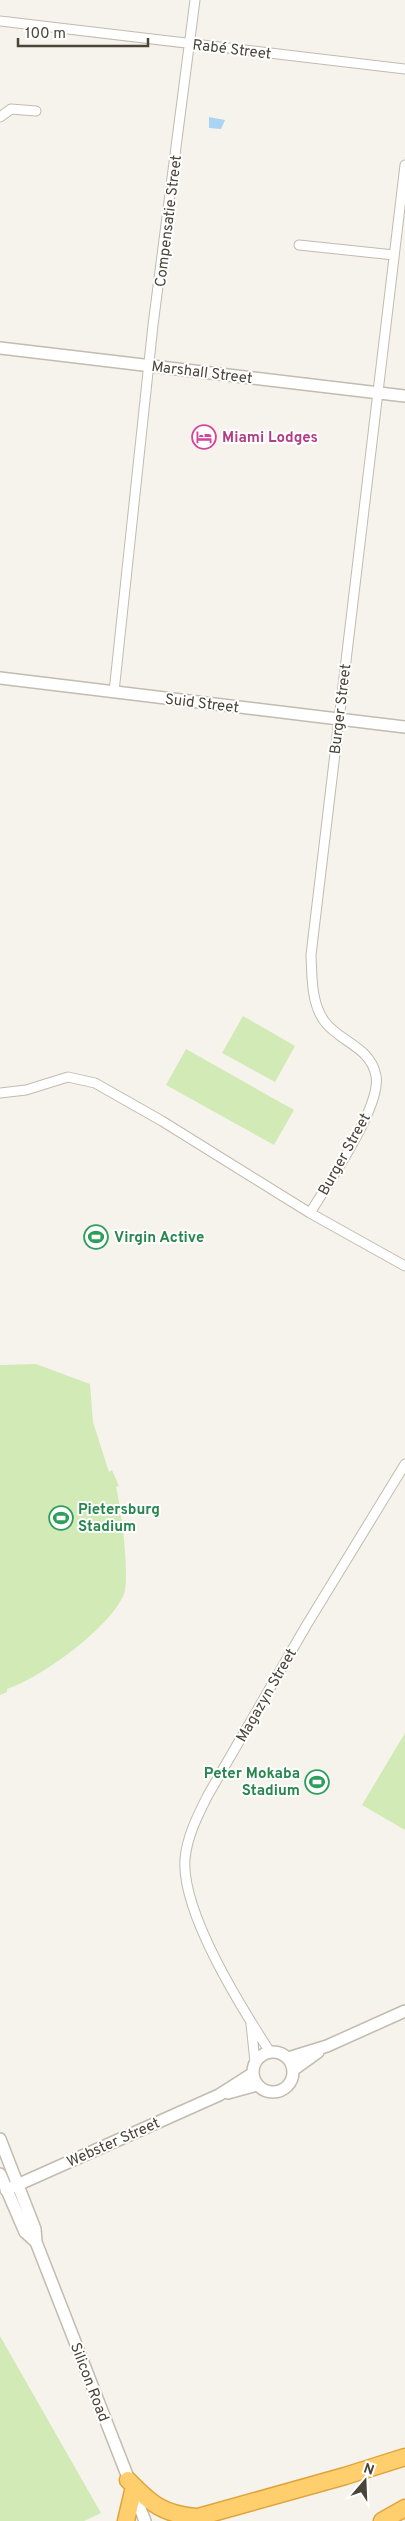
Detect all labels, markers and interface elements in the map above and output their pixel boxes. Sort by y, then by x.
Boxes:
scale bar [18,15,148,47]
text: 100 m [25,25,66,44]
street label: Rabé Street [191,36,272,65]
street label: Compensatie Street [152,154,187,288]
street label: Marshall Street [150,358,253,389]
hotel icon: Miami Lodges [191,424,217,450]
place label: Miami Lodges [222,429,318,448]
street label: Burger Street [327,663,356,756]
street label: Suid Street [164,691,240,718]
street label: Burger Street [315,1110,376,1199]
sports icon: Virgin Active [83,1224,109,1250]
place label: Virgin Active [114,1229,204,1248]
place label: Pietersburg Stadium [78,1501,160,1537]
sports icon: Pietersburg Stadium [48,1505,74,1531]
street label: Magazyn Street [233,1646,302,1746]
place label: Peter Mokaba Stadium [204,1765,300,1801]
sports icon: Peter Mokaba Stadium [304,1769,330,1795]
street label: Webster Street [64,2114,163,2172]
street label: Silicon Road [65,2340,112,2425]
north arrow [340,2456,390,2506]
text: N [361,2460,376,2480]

